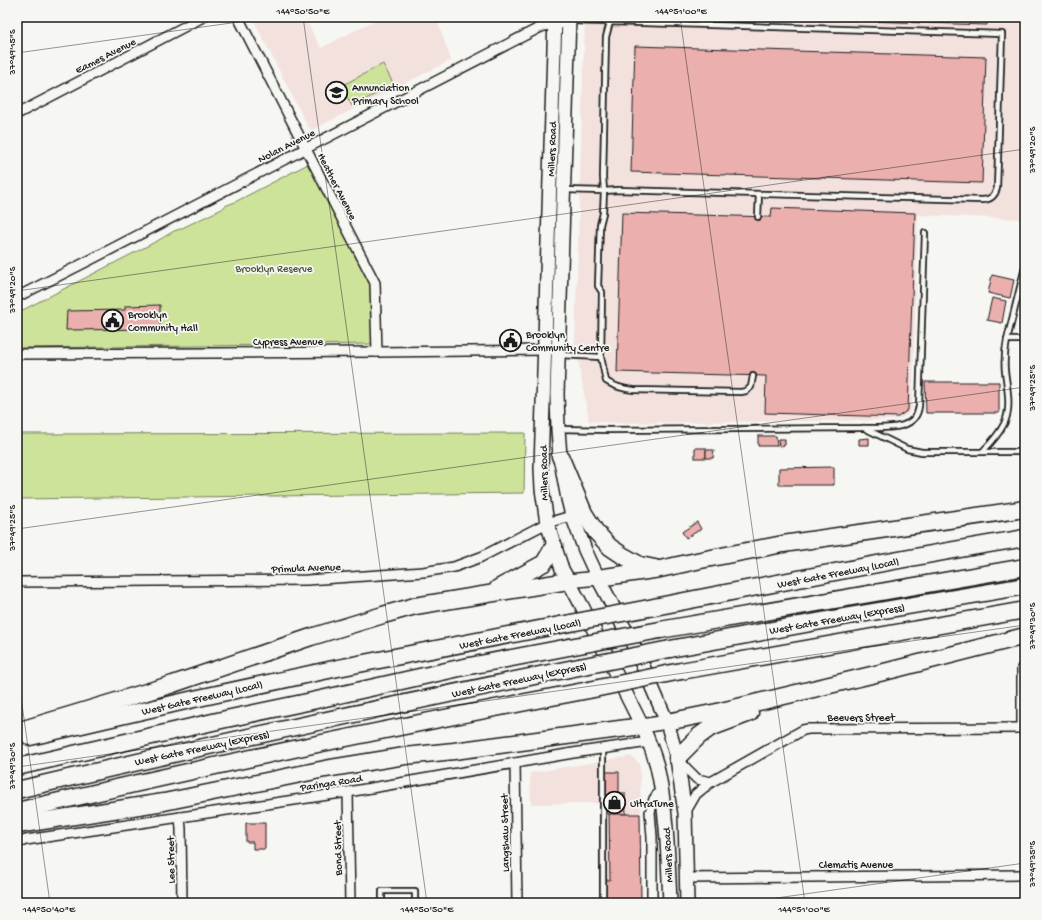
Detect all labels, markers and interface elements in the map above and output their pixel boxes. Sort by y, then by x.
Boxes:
text: 144°50'50"E [276,6,330,18]
text: 144°51'00"E [654,6,708,18]
text: 37°49'15"S [7,29,19,76]
street label: Eames Avenue [74,36,138,77]
school or university icon: Annunciation Primary School [324,80,350,106]
place label: Annunciation Primary School [351,83,419,108]
street label: Millers Road [546,120,560,177]
text: 37°49'20"S [1027,126,1039,174]
street label: Nolan Avenue [256,127,318,166]
street label: Heather Avenue [314,151,358,223]
park label: Brooklyn Reserve [234,264,313,276]
text: 37°49'20"S [7,266,19,314]
public building icon: Brooklyn Community Hall [100,307,126,333]
place label: Brooklyn Community Hall [127,310,198,335]
public building icon: Brooklyn Community Centre [498,327,524,353]
place label: Brooklyn Community Centre [525,330,610,355]
street label: Cypress Avenue [253,337,323,349]
text: 37°49'25"S [1027,365,1039,412]
street label: Millers Road [538,444,551,501]
text: 37°49'25"S [7,505,19,552]
street label: West Gate Freeway (Local) [776,556,900,592]
street label: Primula Avenue [270,562,341,576]
street label: West Gate Freeway (Express) [769,602,906,638]
text: 37°49'30"S [1027,602,1039,650]
street label: West Gate Freeway (Local) [458,617,582,653]
street label: West Gate Freeway (Express) [451,661,588,701]
street label: West Gate Freeway (Local) [141,679,264,719]
street label: Beevers Street [826,713,896,725]
street label: West Gate Freeway (Express) [134,729,271,769]
text: 37°49'30"S [7,742,19,790]
street label: Paringa Road [298,773,365,795]
shop icon: UltraTune [602,790,628,816]
street label: Langshaw Street [499,792,513,872]
place label: UltraTune [630,799,674,811]
street label: Bond Street [332,819,345,877]
street label: Millers Road [661,826,676,883]
street label: Lee Street [166,835,178,884]
text: 37°49'35"S [1027,840,1039,888]
street label: Clematis Avenue [819,860,894,872]
text: 144°50'40"E [22,904,76,916]
text: 144°50'50"E [400,904,454,916]
text: 144°51'00"E [777,904,831,916]

